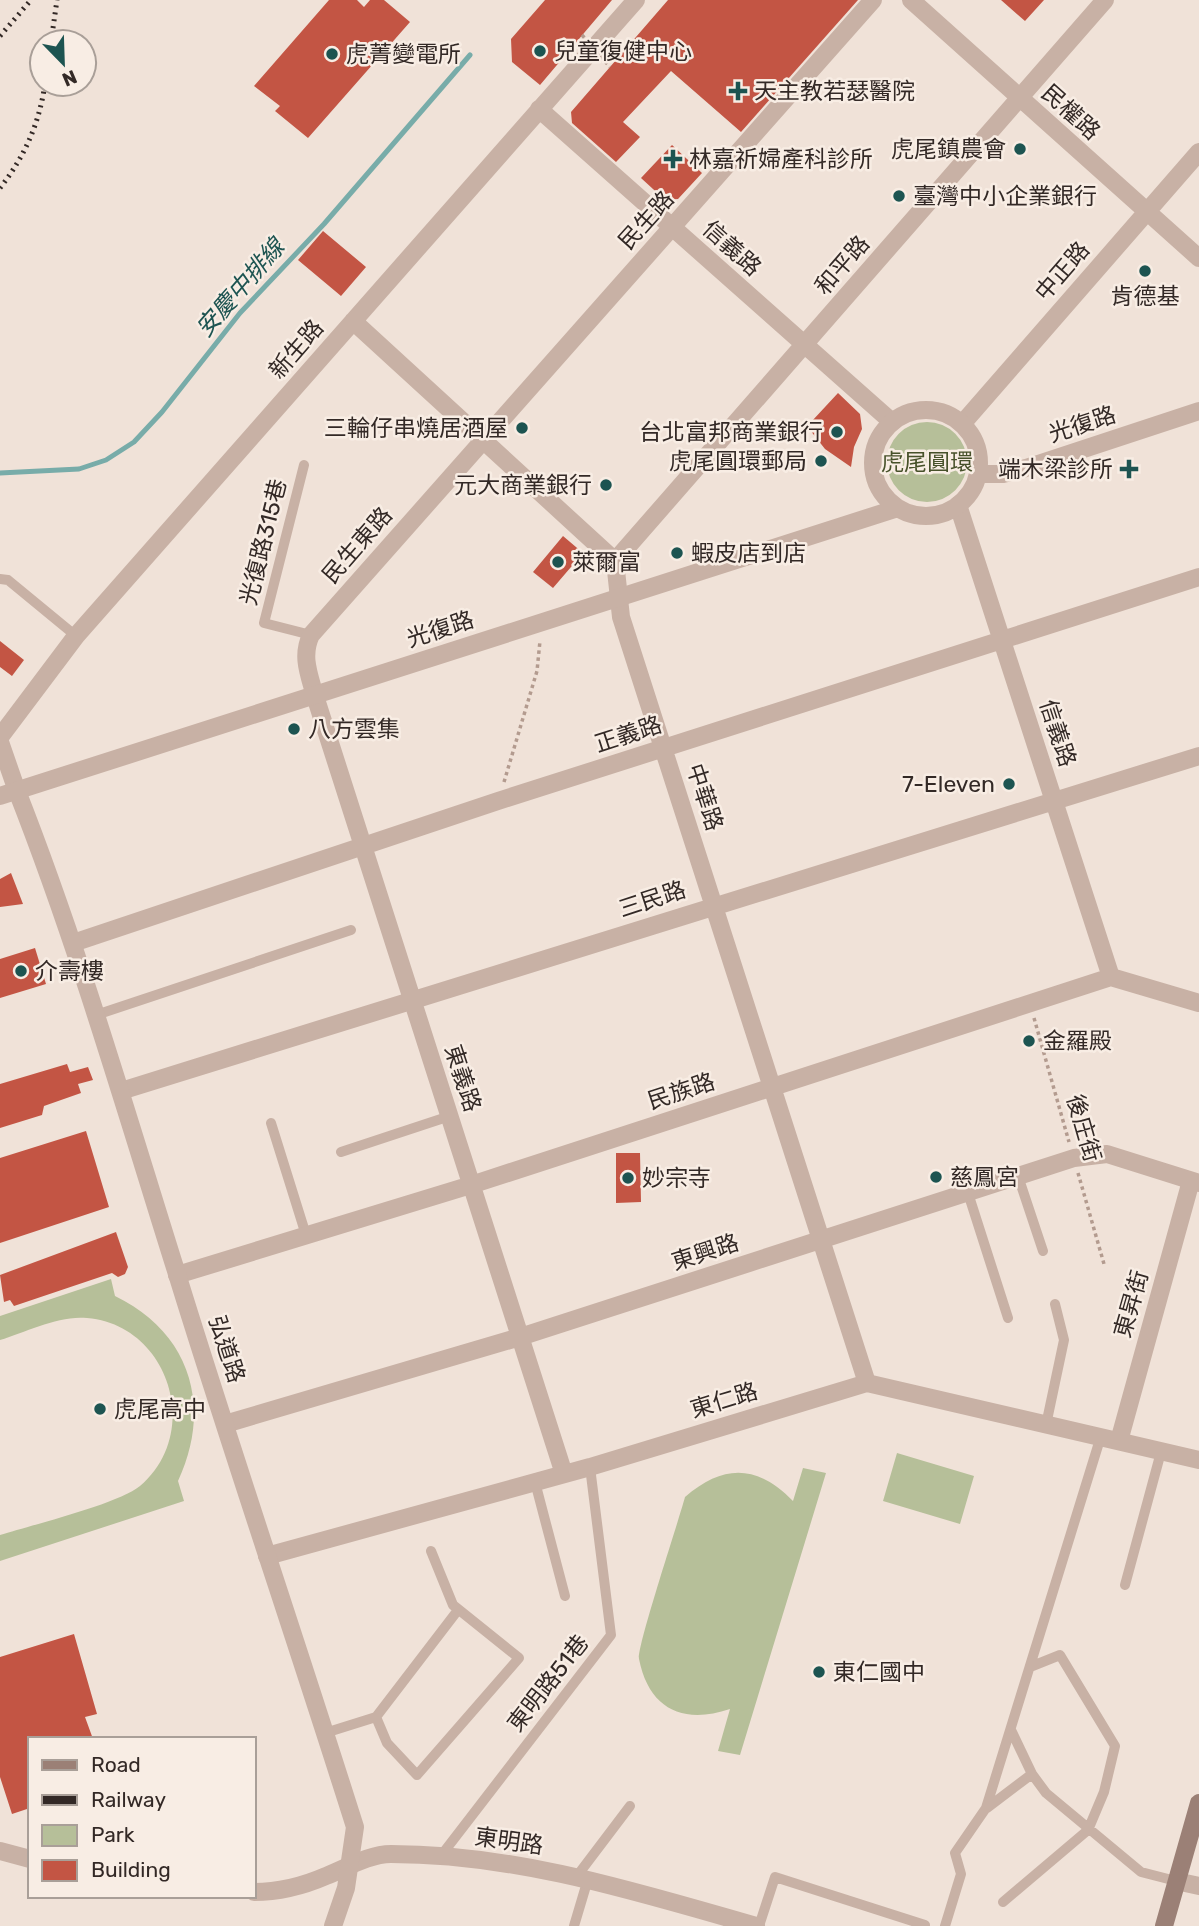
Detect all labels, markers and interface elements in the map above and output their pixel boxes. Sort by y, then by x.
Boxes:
north arrow [28,28,98,98]
place label: 兒童復健中心 [554,37,692,65]
place label: 虎菁變電所 [346,40,461,68]
marker: 兒童復健中心 [532,43,548,59]
marker: 虎菁變電所 [324,46,340,62]
text: N [59,65,80,91]
place label: 天主教若瑟醫院 [754,77,915,105]
street label: 民權路 [1036,79,1106,145]
marker: 天主教若瑟醫院 [728,81,748,101]
place label: 虎尾鎮農會 [891,135,1006,163]
marker: 虎尾鎮農會 [1012,141,1028,157]
place label: 林嘉祈婦產科診所 [689,145,873,173]
marker: 林嘉祈婦產科診所 [663,149,683,169]
place label: 臺灣中小企業銀行 [913,182,1097,210]
street label: 民生路 [613,185,679,255]
marker: 臺灣中小企業銀行 [891,188,907,204]
street label: 信義路 [697,215,767,281]
street label: 和平路 [809,230,875,300]
water label: 安慶中排線 [190,231,292,342]
street label: 中正路 [1029,236,1095,306]
marker: 肯德基 [1137,263,1153,279]
place label: 肯德基 [1111,282,1180,310]
street label: 新生路 [263,314,329,384]
street label: 光復路 [1045,400,1119,448]
place label: 三輪仔串燒居酒屋 [324,414,508,442]
place label: 台北富邦商業銀行 [639,418,823,446]
marker: 三輪仔串燒居酒屋 [514,420,530,436]
marker: 台北富邦商業銀行 [829,424,845,440]
place label: 虎尾圓環郵局 [669,447,807,475]
park label: 虎尾圓環 [881,448,973,476]
marker: 虎尾圓環郵局 [813,453,829,469]
place label: 端木梁診所 [998,455,1113,483]
marker: 端木梁診所 [1119,459,1139,479]
place label: 元大商業銀行 [454,471,592,499]
street label: 光復路315巷 [234,476,292,608]
marker: 元大商業銀行 [598,477,614,493]
street label: 民生東路 [316,501,398,589]
place label: 蝦皮店到店 [691,539,806,567]
marker: 蝦皮店到店 [669,545,685,561]
place label: 萊爾富 [572,548,641,576]
marker: 萊爾富 [550,554,566,570]
street label: 光復路 [403,605,477,653]
street label: 信義路 [1034,696,1082,770]
street label: 正義路 [591,710,665,758]
place label: 八方雲集 [308,715,400,743]
marker: 八方雲集 [286,721,302,737]
street label: 中華路 [681,760,729,834]
place label: 7-Eleven [902,770,995,798]
marker: 7-Eleven [1001,776,1017,792]
street label: 三民路 [615,875,689,923]
place label: 介壽樓 [35,957,104,985]
marker: 介壽樓 [13,963,29,979]
place label: 金羅殿 [1043,1027,1112,1055]
marker: 金羅殿 [1021,1033,1037,1049]
street label: 東義路 [439,1041,487,1115]
street label: 民族路 [644,1067,718,1115]
street label: 後庄街 [1061,1091,1107,1165]
place label: 慈鳳宮 [950,1163,1019,1191]
place label: 妙宗寺 [642,1164,711,1192]
marker: 慈鳳宮 [928,1169,944,1185]
marker: 妙宗寺 [620,1170,636,1186]
street label: 東興路 [668,1228,742,1276]
street label: 東昇街 [1108,1267,1154,1341]
street label: 弘道路 [203,1312,251,1386]
street label: 東仁路 [687,1377,761,1423]
place label: 虎尾高中 [114,1395,206,1423]
marker: 虎尾高中 [92,1401,108,1417]
street label: 東明路51巷 [502,1629,594,1737]
place label: 東仁國中 [833,1658,925,1686]
marker: 東仁國中 [811,1664,827,1680]
legend [28,1737,256,1898]
text: Road [91,1752,141,1777]
text: Railway [91,1787,166,1812]
text: Park [91,1822,135,1847]
street label: 東明路 [473,1822,545,1860]
text: Building [91,1857,171,1882]

